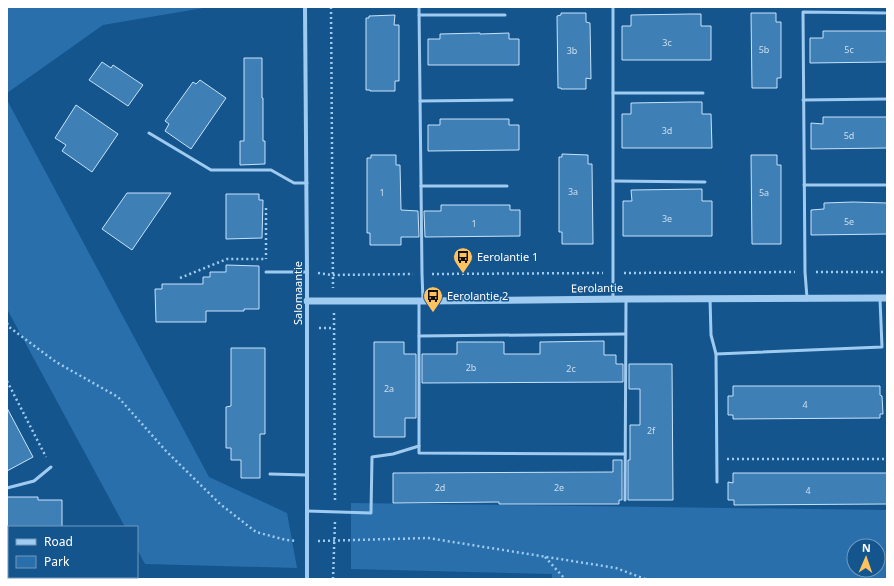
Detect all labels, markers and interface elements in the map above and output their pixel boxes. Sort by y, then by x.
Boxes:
house number: 3c [662,36,672,49]
house number: 5b [759,43,770,56]
house number: 5c [844,43,854,56]
house number: 3b [567,44,578,57]
house number: 3d [662,124,672,137]
house number: 5d [844,129,854,142]
house number: 3a [568,185,578,198]
house number: 1 [379,186,385,199]
house number: 5a [759,186,769,199]
house number: 3e [662,212,672,225]
house number: 5e [844,215,854,228]
house number: 1 [471,217,477,230]
bus stop icon: Eerolantie 1 [452,246,474,274]
place label: Eerolantie 1 [477,249,538,264]
street label: Salomaantie [290,261,305,325]
street label: Eerolantie [571,280,623,295]
bus stop icon: Eerolantie 2 [422,285,444,313]
place label: Eerolantie 2 [447,288,508,303]
house number: 2b [466,361,477,374]
house number: 2c [566,362,576,375]
house number: 2a [384,382,394,395]
house number: 4 [802,398,808,411]
house number: 2f [647,424,656,437]
house number: 2d [435,481,445,494]
house number: 2e [554,481,564,494]
house number: 4 [805,484,811,497]
legend [8,526,138,578]
text: Road [44,533,73,550]
north arrow [846,538,886,578]
text: N [862,540,871,555]
text: Park [44,553,70,570]

